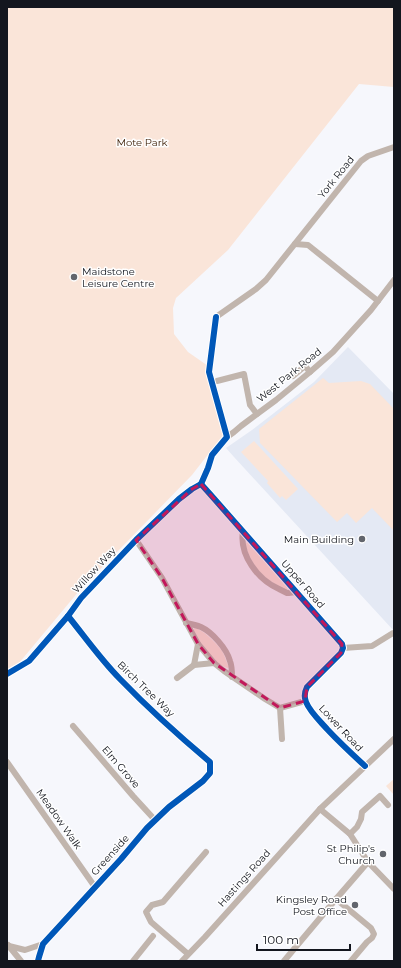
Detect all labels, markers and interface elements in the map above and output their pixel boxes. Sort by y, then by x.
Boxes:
park label: Mote Park [116,136,168,149]
street label: York Road [315,153,357,201]
place label: Maidstone Leisure Centre [82,265,154,290]
marker: Maidstone Leisure Centre [69,272,79,282]
street label: West Park Road [254,345,324,405]
place label: Main Building [284,533,354,546]
marker: Main Building [357,534,367,544]
street label: Willow Way [69,544,119,596]
street label: Upper Road [278,557,328,611]
street label: Birch Tree Way [115,658,178,720]
street label: Lower Road [316,702,366,754]
street label: Elm Grove [99,743,143,791]
street label: Meadow Walk [33,786,85,852]
street label: Greenside [88,832,132,878]
place label: St Philip's Church [327,842,375,867]
street label: Hastings Road [215,847,273,909]
marker: St Philip's Church [378,849,388,859]
place label: Kingsley Road Post Office [276,893,347,918]
marker: Kingsley Road Post Office [350,900,360,910]
scale bar [257,926,350,952]
text: 100 m [263,932,299,947]

